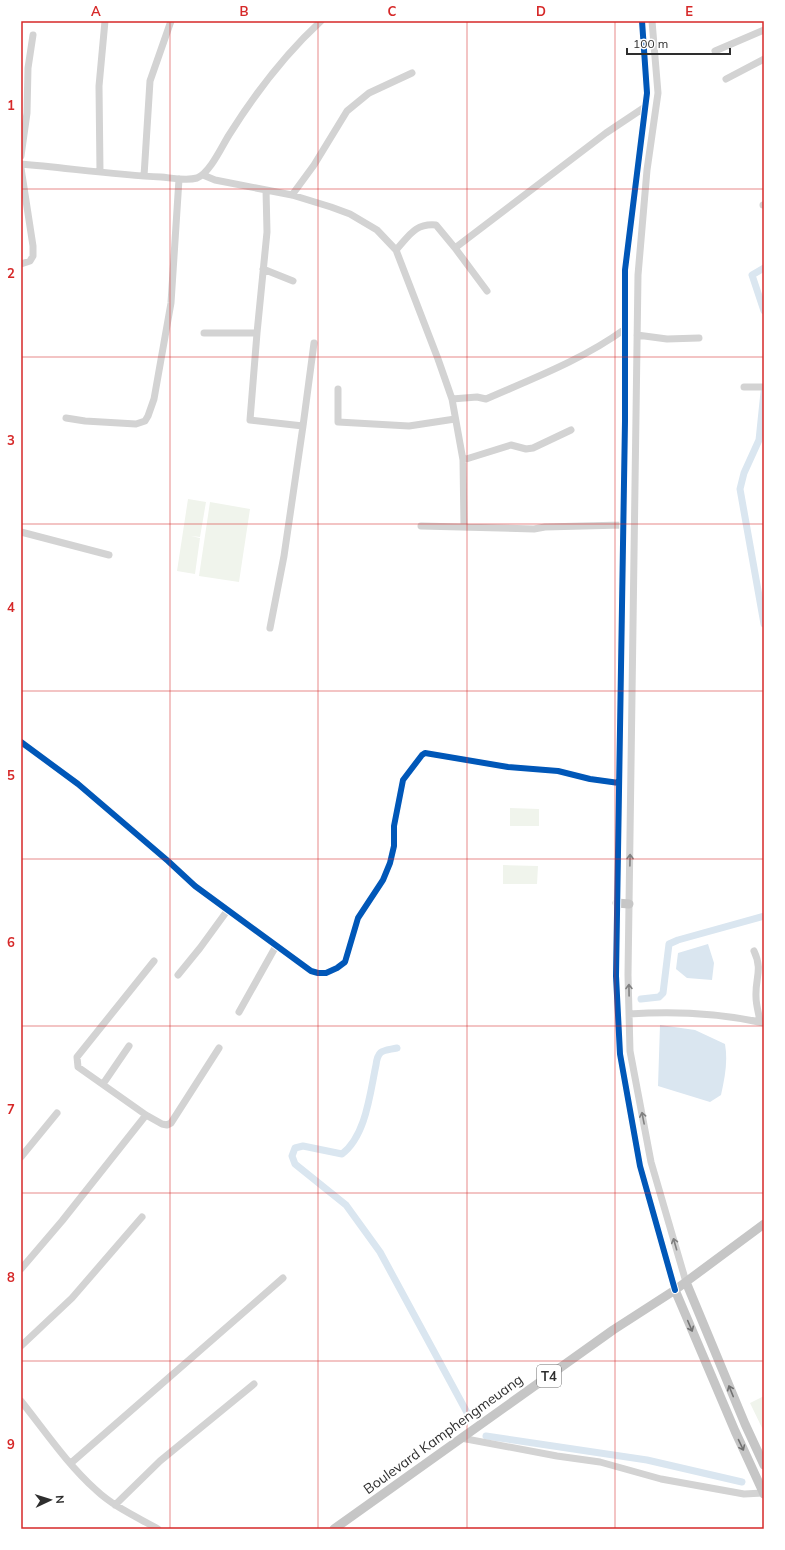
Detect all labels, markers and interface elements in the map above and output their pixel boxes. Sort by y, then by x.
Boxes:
text: A [91,3,101,19]
text: B [240,3,249,19]
text: C [388,3,397,19]
text: D [536,3,546,19]
text: E [685,3,693,19]
scale bar [627,30,730,56]
text: 100 m [633,36,668,51]
text: 1 [7,97,15,113]
text: 2 [7,265,15,281]
text: 3 [7,432,15,448]
text: 4 [7,599,15,615]
text: 5 [7,767,15,783]
one-way arrow [626,854,634,867]
text: 6 [7,934,15,950]
one-way arrow [625,984,633,997]
text: 7 [7,1101,15,1117]
one-way arrow [639,1112,647,1125]
one-way arrow [671,1238,678,1251]
text: 8 [7,1269,15,1285]
one-way arrow [687,1319,694,1331]
road number: T4 [537,1365,561,1387]
street label: Boulevard Kamphengmeuang [360,1370,526,1498]
one-way arrow [727,1386,734,1398]
text: 9 [7,1436,15,1452]
one-way arrow [738,1439,745,1451]
north arrow [30,1480,70,1520]
text: N [53,1495,67,1504]

